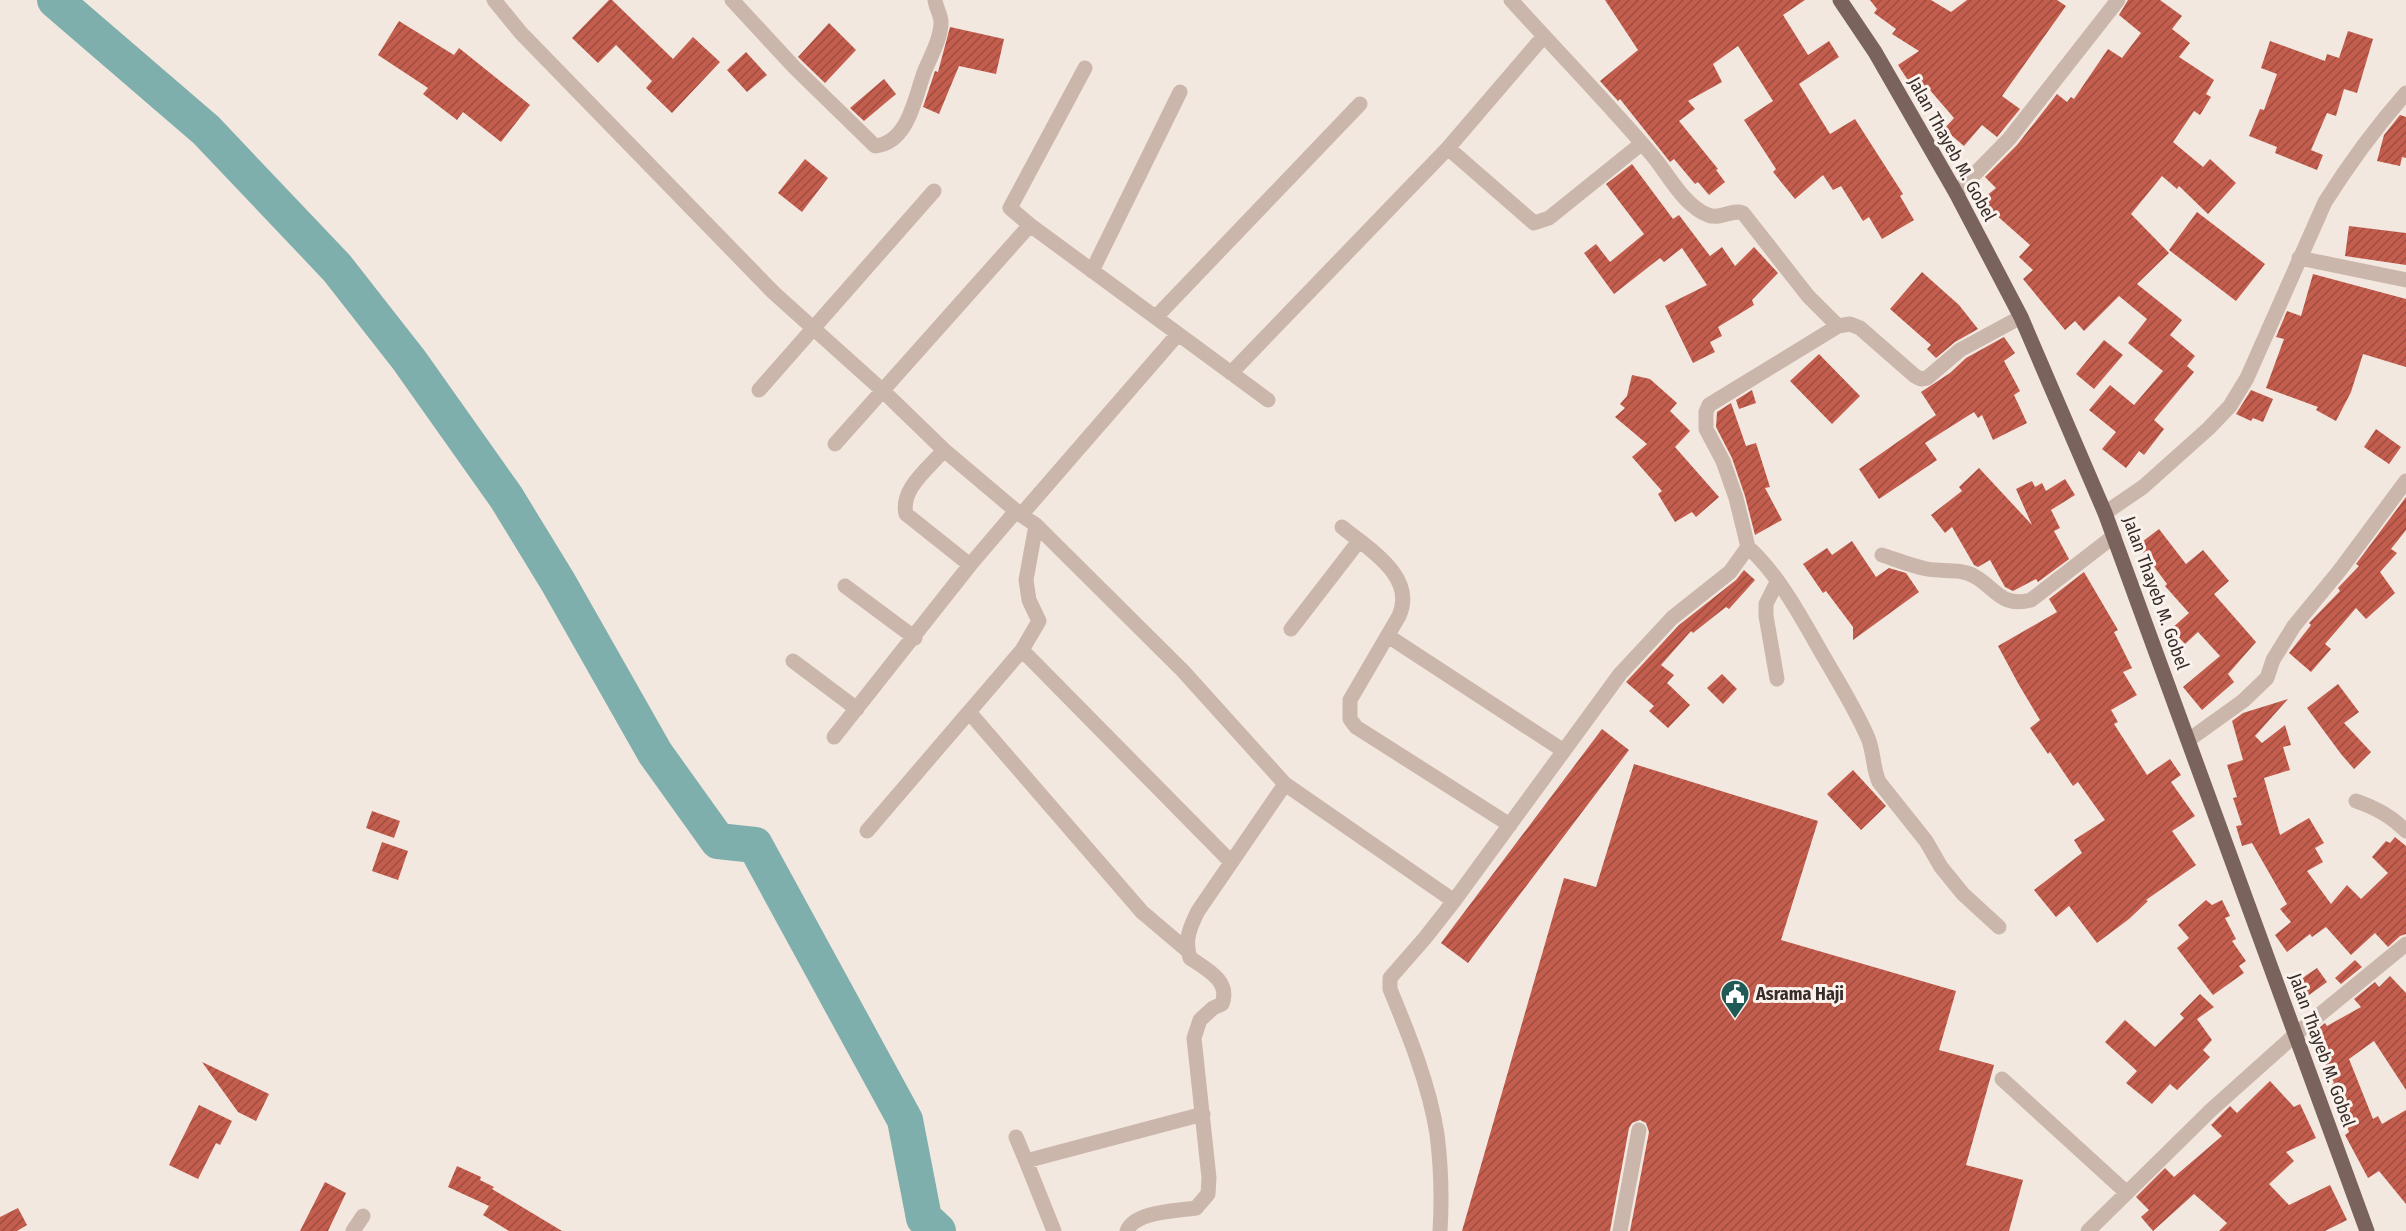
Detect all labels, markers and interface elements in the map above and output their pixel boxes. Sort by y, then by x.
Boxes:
street label: Jalan Thayeb M. Gobel [1903,73,2001,225]
street label: Jalan Thayeb M. Gobel [2118,513,2194,673]
street label: Jalan Thayeb M. Gobel [2284,970,2360,1130]
public building icon: Asrama Haji [1719,978,1751,1020]
place label: Asrama Haji [1755,983,1844,1005]

